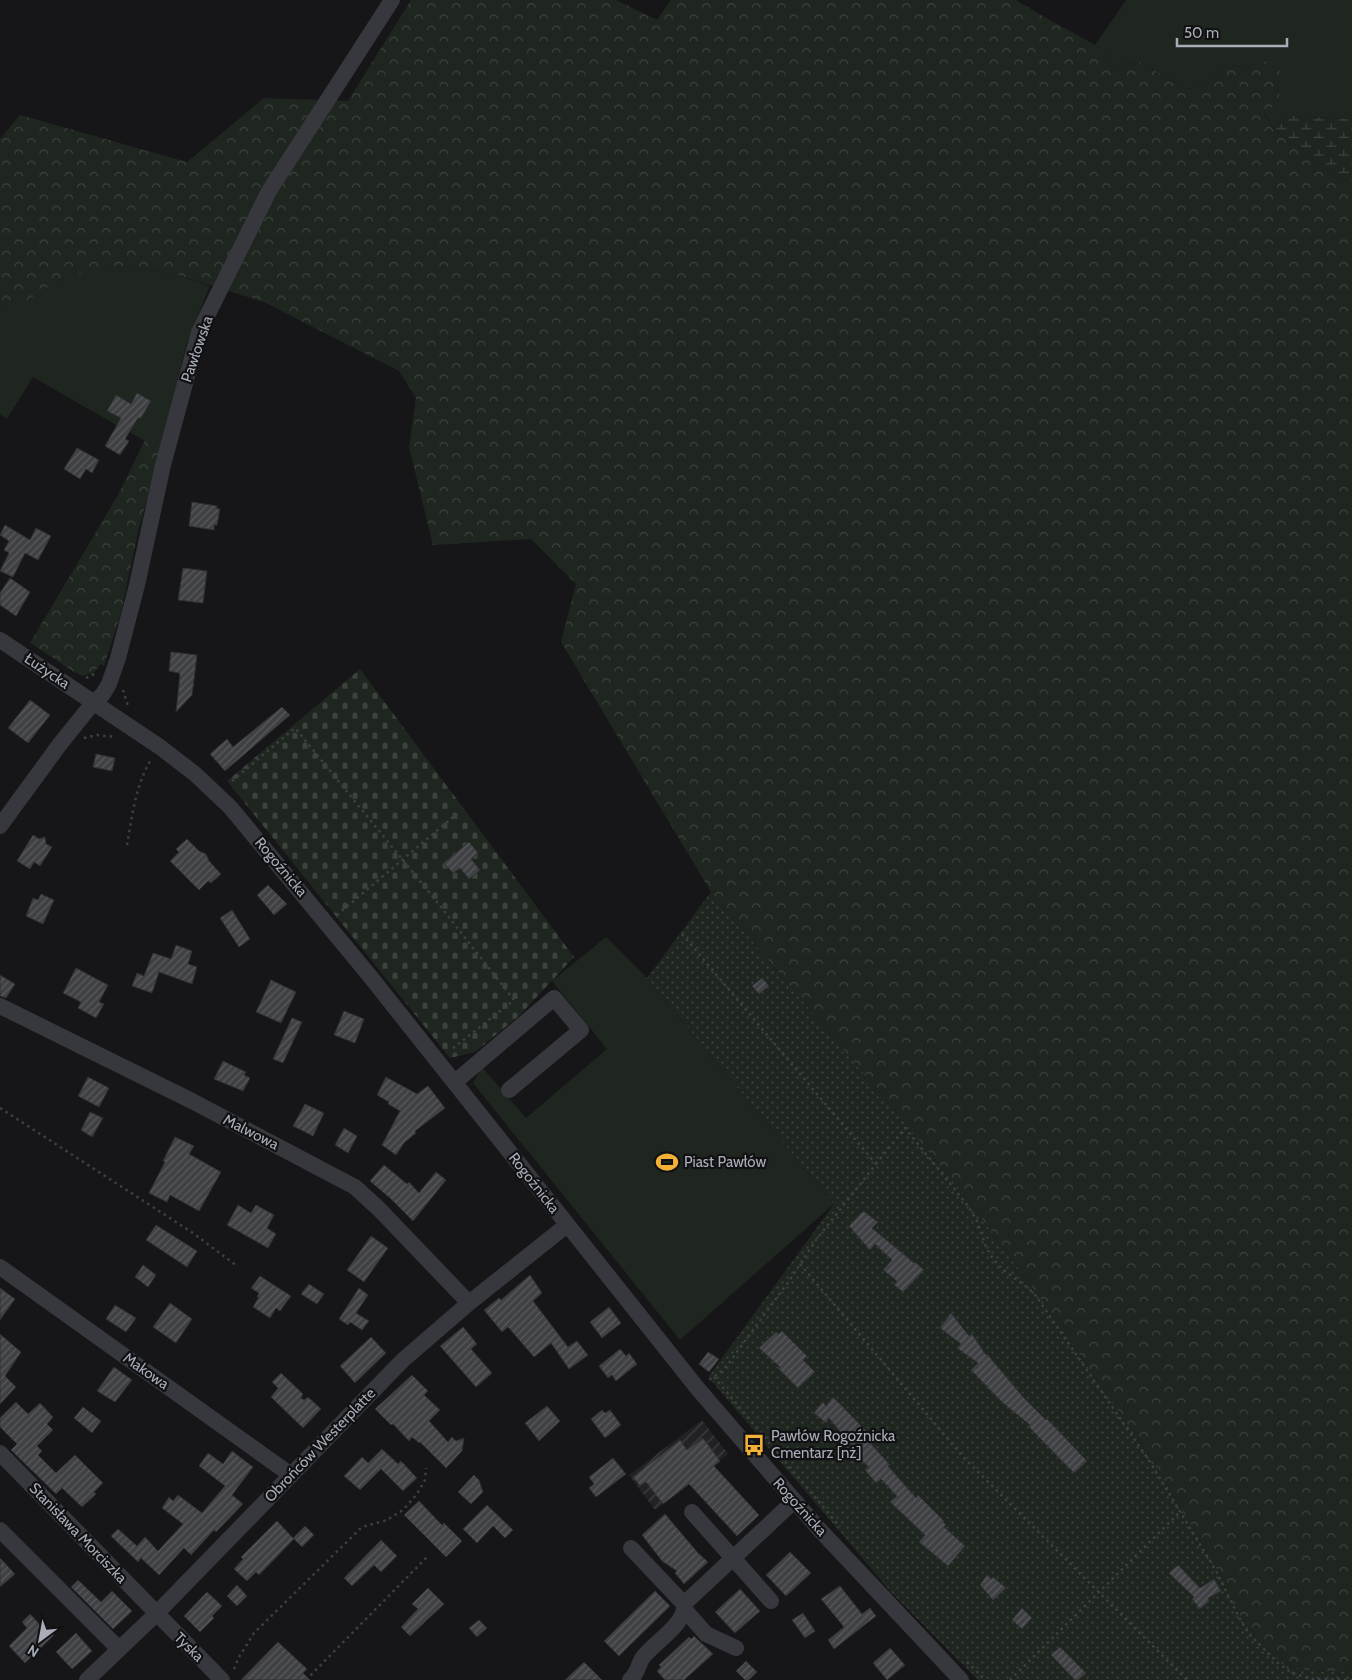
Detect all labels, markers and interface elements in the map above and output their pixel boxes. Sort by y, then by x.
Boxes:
scale bar [1177,15,1287,47]
text: 50 m [1184,24,1219,42]
street label: Pawłowska [177,313,217,385]
street label: Łużycka [21,649,74,693]
street label: Rogoźnicka [251,834,312,901]
street label: Malwowa [220,1110,282,1154]
street label: Rogoźnicka [505,1149,564,1218]
sports icon: Piast Pawłów [654,1149,680,1175]
place label: Piast Pawłów [684,1153,766,1171]
street label: Makowa [120,1349,173,1394]
street label: Obrońców Westerplatte [261,1384,379,1506]
place label: Pawłów Rogoźnicka Cmentarz [nż] [771,1427,896,1462]
bus stop icon: Pawłów Rogoźnicka Cmentarz [nż] [741,1432,767,1458]
street label: Rogoźnicka [769,1474,831,1540]
street label: Stanisława Morciszka [26,1479,131,1587]
north arrow [15,1615,65,1665]
street label: Tyska [171,1629,208,1666]
text: N [24,1641,42,1661]

